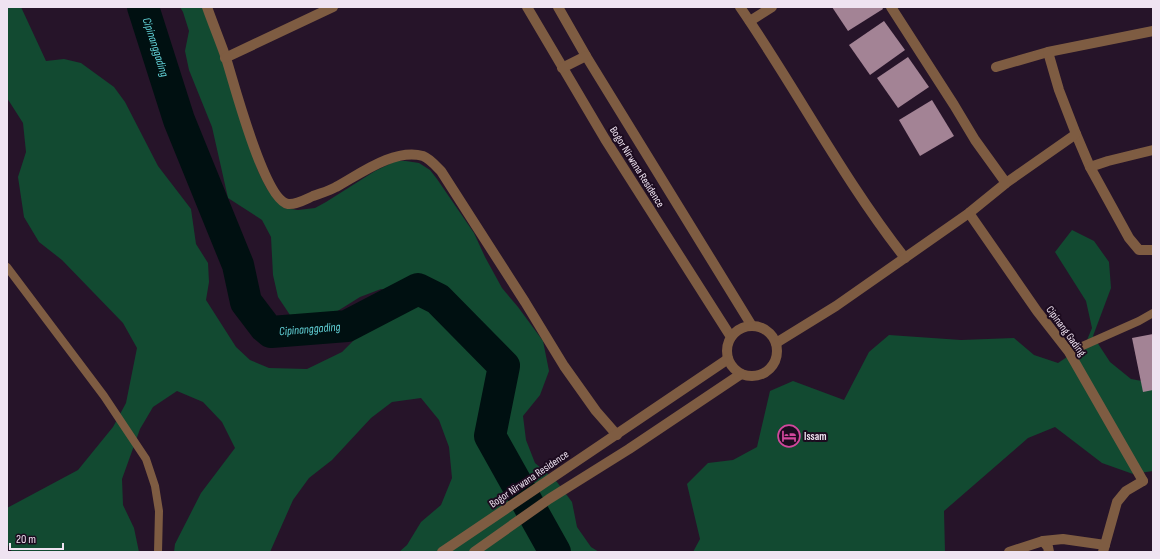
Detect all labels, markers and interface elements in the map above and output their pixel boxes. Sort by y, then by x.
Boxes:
water label: Cipinanggading [139,15,172,79]
street label: Bogor Nirwana Residence [607,124,667,210]
street label: Cipinang Gading [1043,303,1089,359]
water label: Cipinanggading [278,319,341,339]
hotel icon: Issam [776,423,802,449]
place label: Issam [804,430,827,443]
street label: Bogor Nirwana Residence [487,448,571,510]
scale bar [10,525,63,551]
text: 20 m [16,532,36,547]

